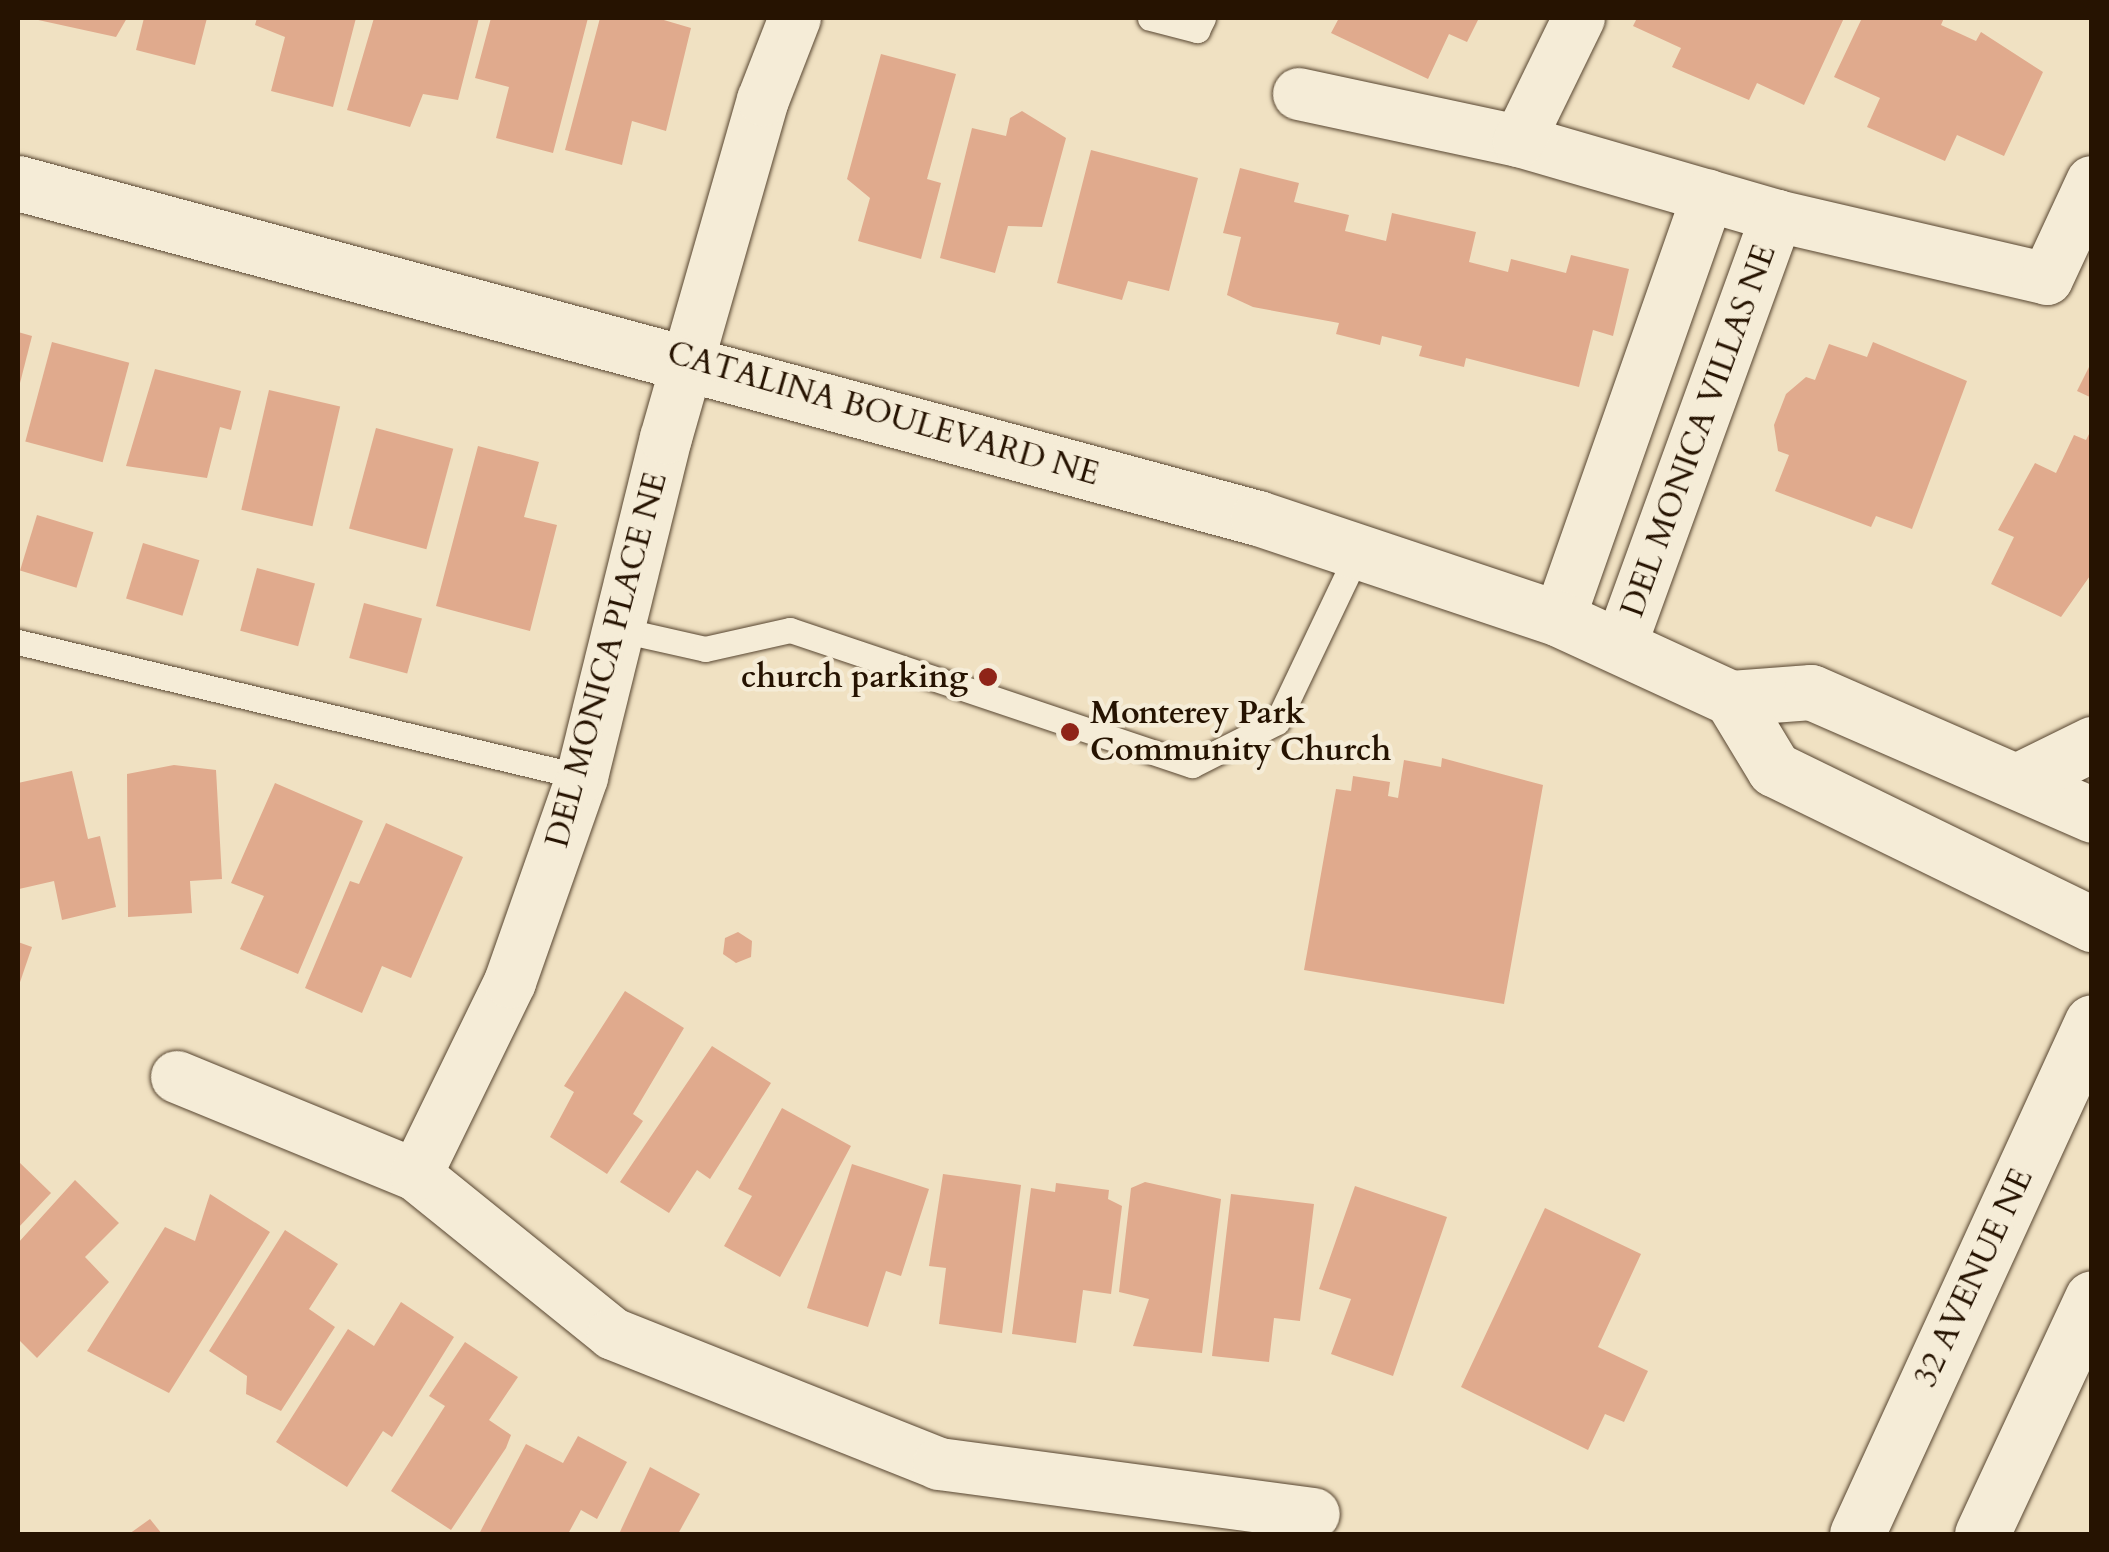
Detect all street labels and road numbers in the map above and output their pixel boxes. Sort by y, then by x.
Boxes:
street label: DEL MONICA VILLAS NE [1614,240,1784,622]
street label: CATALINA BOULEVARD NE [663,334,1103,494]
street label: DEL MONICA PLACE NE [538,468,676,852]
street label: 32 AVENUE NE [1907,1163,2041,1393]

